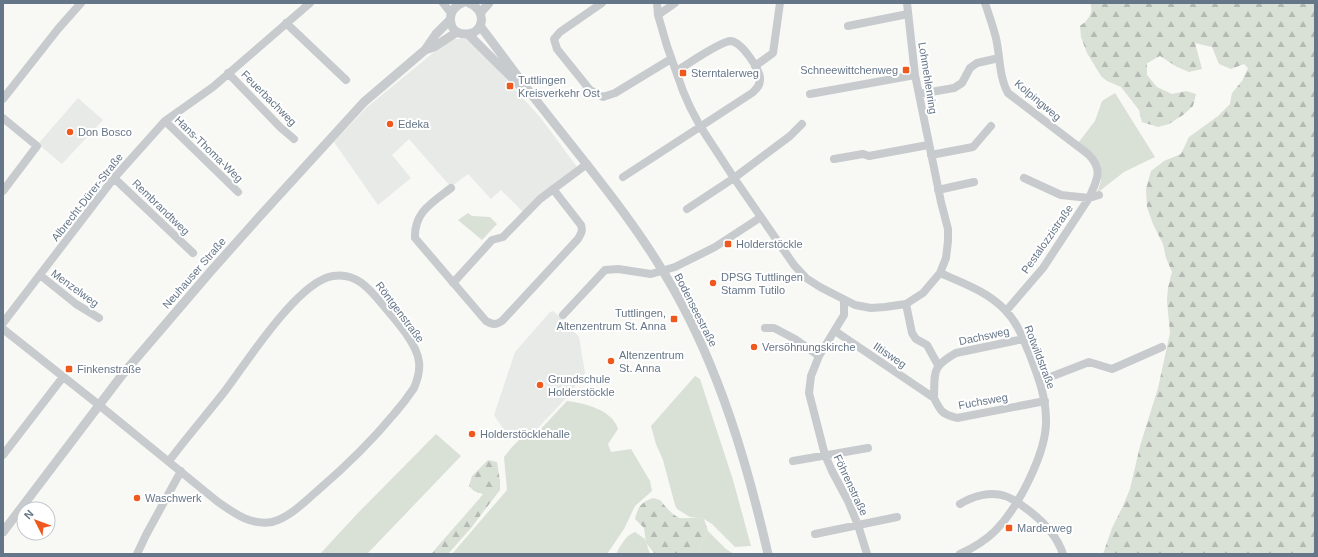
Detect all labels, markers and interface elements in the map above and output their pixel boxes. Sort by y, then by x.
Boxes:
street label: Lohmehlenring [916,41,940,115]
place label: Schneewittchenweg [800,64,898,76]
marker: Schneewittchenweg [901,65,911,75]
place label: Sterntalerweg [691,67,759,79]
street label: Feuerbachweg [239,68,299,128]
marker: Sterntalerweg [678,68,688,78]
place label: Tuttlingen Kreisverkehr Ost [518,74,600,99]
street label: Kolpingweg [1012,77,1064,123]
marker: Tuttlingen Kreisverkehr Ost [505,81,515,91]
street label: Hans-Thoma-Weg [173,114,245,184]
place label: Edeka [398,118,430,130]
marker: Edeka [385,119,395,129]
place label: Don Bosco [78,126,132,138]
marker: Don Bosco [65,127,75,137]
street label: Albrecht-Dürer-Straße [49,151,125,243]
street label: Rembrandtweg [130,177,192,237]
street label: Pestalozzistraße [1019,202,1075,276]
street label: Neuhauser Straße [160,235,228,311]
place label: Holderstöckle [736,238,803,250]
marker: Holderstöckle [723,239,733,249]
street label: Menzelweg [49,267,101,309]
street label: Bodenseestraße [672,271,720,349]
place label: DPSG Tuttlingen Stamm Tutilo [721,271,803,296]
marker: DPSG Tuttlingen Stamm Tutilo [708,278,718,288]
street label: Röntgenstraße [373,279,427,345]
place label: Tuttlingen, Altenzentrum St. Anna [557,307,667,332]
marker: Tuttlingen, Altenzentrum St. Anna [669,314,679,324]
street label: Rotwildstraße [1022,323,1058,391]
street label: Dachsweg [958,325,1010,347]
street label: Iltisweg [871,340,909,370]
place label: Versöhnungskirche [762,341,856,353]
marker: Versöhnungskirche [749,342,759,352]
place label: Altenzentrum St. Anna [619,349,684,374]
marker: Altenzentrum St. Anna [606,356,616,366]
place label: Finkenstraße [77,363,141,375]
marker: Finkenstraße [64,364,74,374]
place label: Grundschule Holderstöckle [548,373,615,398]
marker: Grundschule Holderstöckle [535,380,545,390]
street label: Fuchsweg [957,391,1009,411]
place label: Holderstöcklehalle [480,428,570,440]
marker: Holderstöcklehalle [467,429,477,439]
street label: Föhrenstraße [832,453,870,517]
place label: Waschwerk [145,492,202,504]
marker: Waschwerk [132,493,142,503]
north arrow [16,501,56,541]
text: N [21,507,36,521]
place label: Marderweg [1017,522,1072,534]
marker: Marderweg [1004,523,1014,533]

